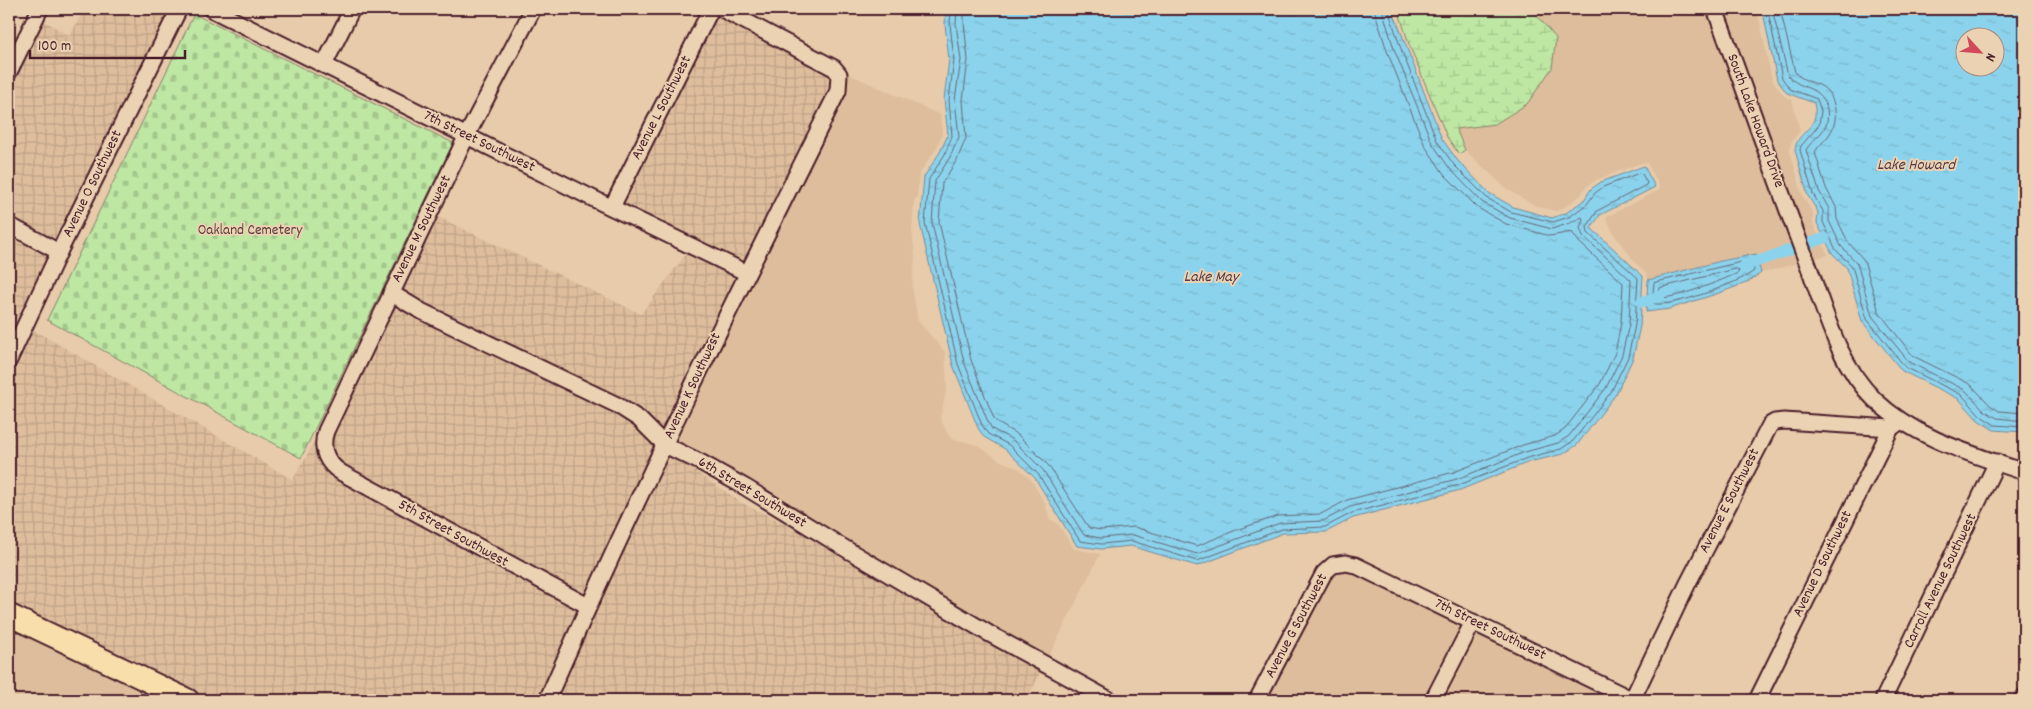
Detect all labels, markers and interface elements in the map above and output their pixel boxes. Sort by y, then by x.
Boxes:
scale bar [30,28,185,60]
north arrow [1956,28,2006,78]
text: 100 m [38,36,71,58]
text: N [1979,49,2000,64]
street label: South Lake Howard Drive [1721,51,1790,191]
street label: Avenue L Southwest [626,52,698,164]
street label: 7th Street Southwest [419,105,539,179]
street label: Avenue O Southwest [58,126,129,241]
water label: Lake Howard [1877,154,1957,177]
street label: Avenue M Southwest [386,171,458,286]
park label: Oakland Cemetery [198,220,303,242]
water label: Lake May [1184,266,1241,289]
street label: Avenue K Southwest [659,329,727,443]
street label: Avenue E Southwest [1694,444,1766,557]
street label: 6th Street Southwest [693,452,811,534]
street label: 5th Street Southwest [394,495,512,574]
street label: Avenue D Southwest [1788,507,1858,621]
street label: Carroll Avenue Southwest [1899,509,1983,652]
street label: Avenue G Southwest [1260,569,1334,682]
street label: 7th Street Southwest [1430,593,1550,667]

